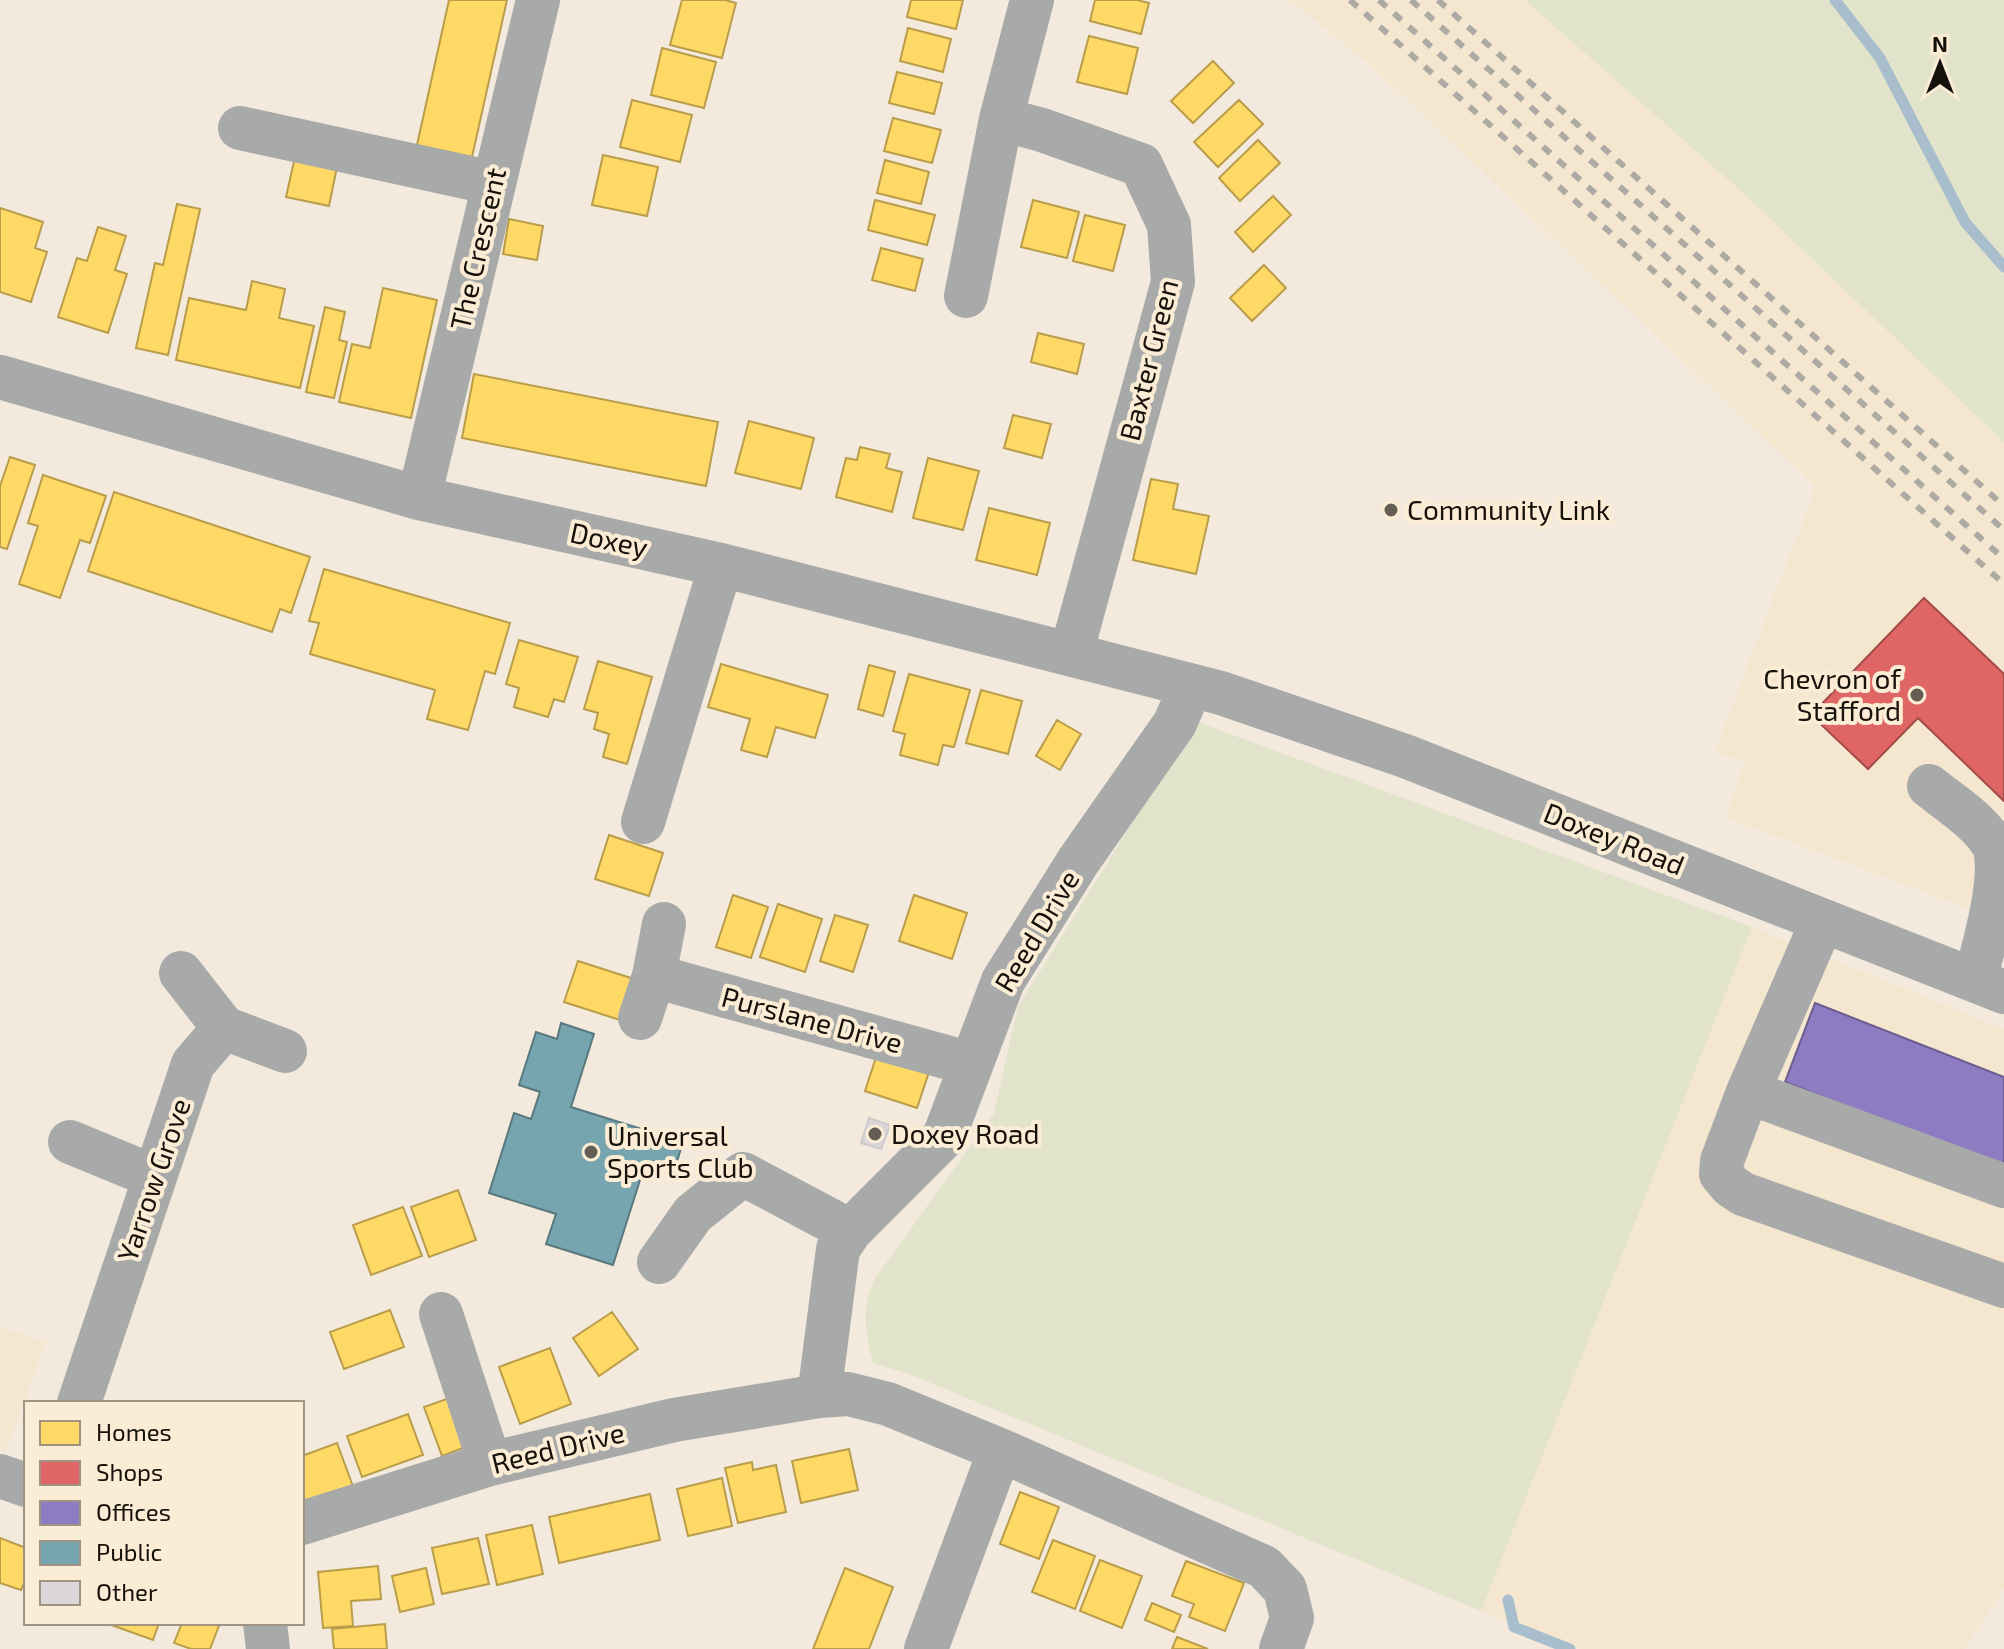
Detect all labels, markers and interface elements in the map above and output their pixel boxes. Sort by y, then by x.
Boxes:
north arrow [1900,24,1980,104]
text: N [1932,30,1948,56]
street label: The Crescent [442,164,512,333]
street label: Baxter Green [1112,276,1184,444]
place label: Community Link [1407,492,1610,526]
marker: Community Link [1382,501,1400,519]
street label: Doxey [567,514,651,564]
place label: Chevron of Stafford [1763,661,1902,727]
marker: Chevron of Stafford [1908,686,1926,704]
street label: Doxey Road [1539,794,1690,882]
street label: Reed Drive [987,863,1086,998]
street label: Purslane Drive [718,979,906,1059]
street label: Yarrow Grove [109,1094,197,1266]
place label: Doxey Road [891,1116,1040,1150]
place label: Universal Sports Club [607,1118,753,1184]
marker: Doxey Road [866,1125,884,1143]
marker: Universal Sports Club [582,1143,600,1161]
legend [24,1401,304,1625]
street label: Reed Drive [488,1414,628,1480]
text: Homes [96,1417,172,1446]
text: Shops [96,1457,163,1486]
text: Offices [96,1497,171,1526]
text: Public [96,1537,162,1566]
text: Other [96,1577,158,1606]

